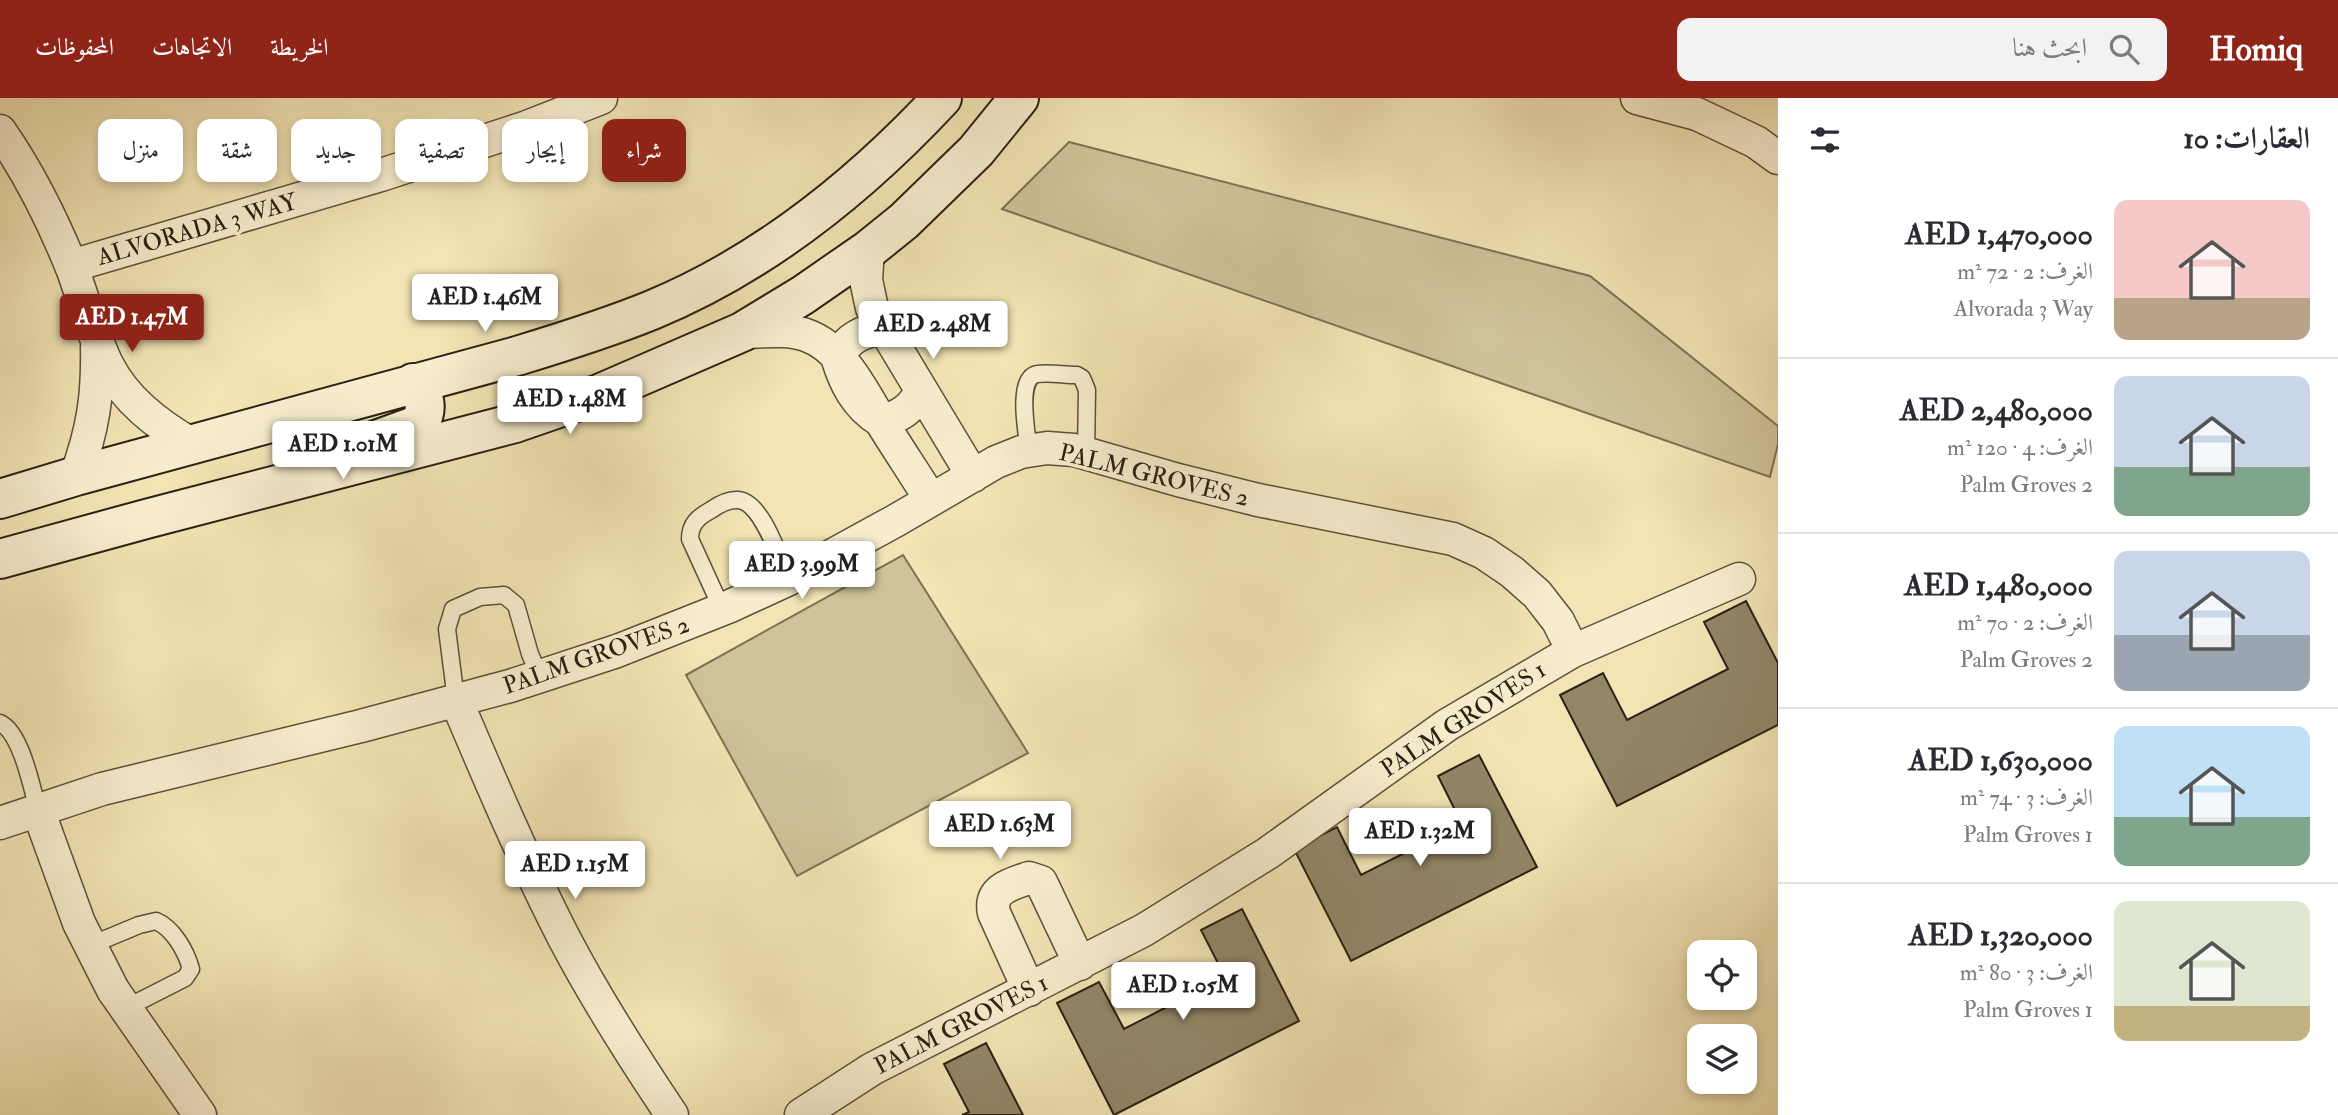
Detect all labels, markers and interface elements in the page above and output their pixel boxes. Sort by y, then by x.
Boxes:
search box [1677,18,2167,81]
text: Homiq [2209,29,2303,70]
icon: search [2105,30,2143,68]
text: المحفوظات [35,32,114,63]
text: الاتجاهات [152,32,232,63]
text: الخريطة [270,32,329,63]
text: ابحث هنا [2012,32,2087,64]
chip: منزل [98,119,183,182]
chip: شقة [197,119,277,182]
chip: جديد [291,119,381,182]
chip: تصفية [395,119,488,182]
chip: إيجار [502,119,588,182]
chip: شراء [602,119,686,182]
text: العقارات: 10 [2183,120,2310,157]
icon: filters [1806,121,1844,159]
street label: ALVORADA 3 WAY [92,186,301,273]
text: AED 1,470,000 [1905,216,2093,253]
icon: home [2170,228,2254,312]
text: الغرف: 2 · 72 m² [1957,257,2093,286]
pin: AED 1.46M [405,274,565,334]
text: AED 1.46M [428,282,542,311]
pin: AED 1.47M [52,294,212,354]
text: Alvorada 3 Way [1954,294,2093,323]
text: AED 1.47M [76,302,188,331]
pin: AED 2.48M [853,302,1013,361]
text: AED 2.48M [875,309,991,338]
pin: AED 1.48M [490,376,650,436]
text: AED 1.48M [513,384,627,413]
text: AED 2,480,000 [1900,392,2093,429]
icon: home [2170,404,2254,488]
pin: AED 1.01M [263,422,423,481]
text: AED 1.01M [288,429,398,458]
text: الغرف: 4 · 120 m² [1947,433,2093,462]
street label: PALM GROVES 2 [1056,437,1252,514]
text: Palm Groves 2 [1960,470,2093,499]
pin: AED 3.99M [722,542,882,601]
text: AED 3.99M [745,549,859,578]
text: AED 1,480,000 [1904,567,2093,604]
icon: home [2170,579,2254,663]
text: الغرف: 2 · 70 m² [1957,608,2093,637]
street label: PALM GROVES 2 [499,609,693,702]
text: Palm Groves 2 [1960,645,2093,674]
street label: PALM GROVES 1 [1375,654,1552,784]
text: AED 1,630,000 [1908,742,2093,779]
icon: home [2170,754,2254,838]
text: الغرف: 3 · 74 m² [1960,783,2093,812]
pin: AED 1.63M [920,802,1080,861]
pin: AED 1.32M [1340,808,1500,868]
text: AED 1.63M [945,809,1055,838]
text: AED 1.32M [1365,816,1475,845]
text: Palm Groves 1 [1963,820,2093,849]
pin: AED 1.15M [495,842,655,901]
text: AED 1.15M [521,849,629,878]
text: AED 1,320,000 [1908,917,2093,954]
icon: home [2170,929,2254,1013]
map controls [1687,940,1757,1094]
button: locate [1687,940,1757,1010]
text: الغرف: 3 · 80 m² [1960,958,2093,987]
pin: AED 1.05M [1103,962,1263,1022]
street label: PALM GROVES 1 [869,967,1053,1082]
text: AED 1.05M [1127,970,1239,999]
text: Palm Groves 1 [1963,995,2093,1024]
button: layers [1687,1024,1757,1094]

